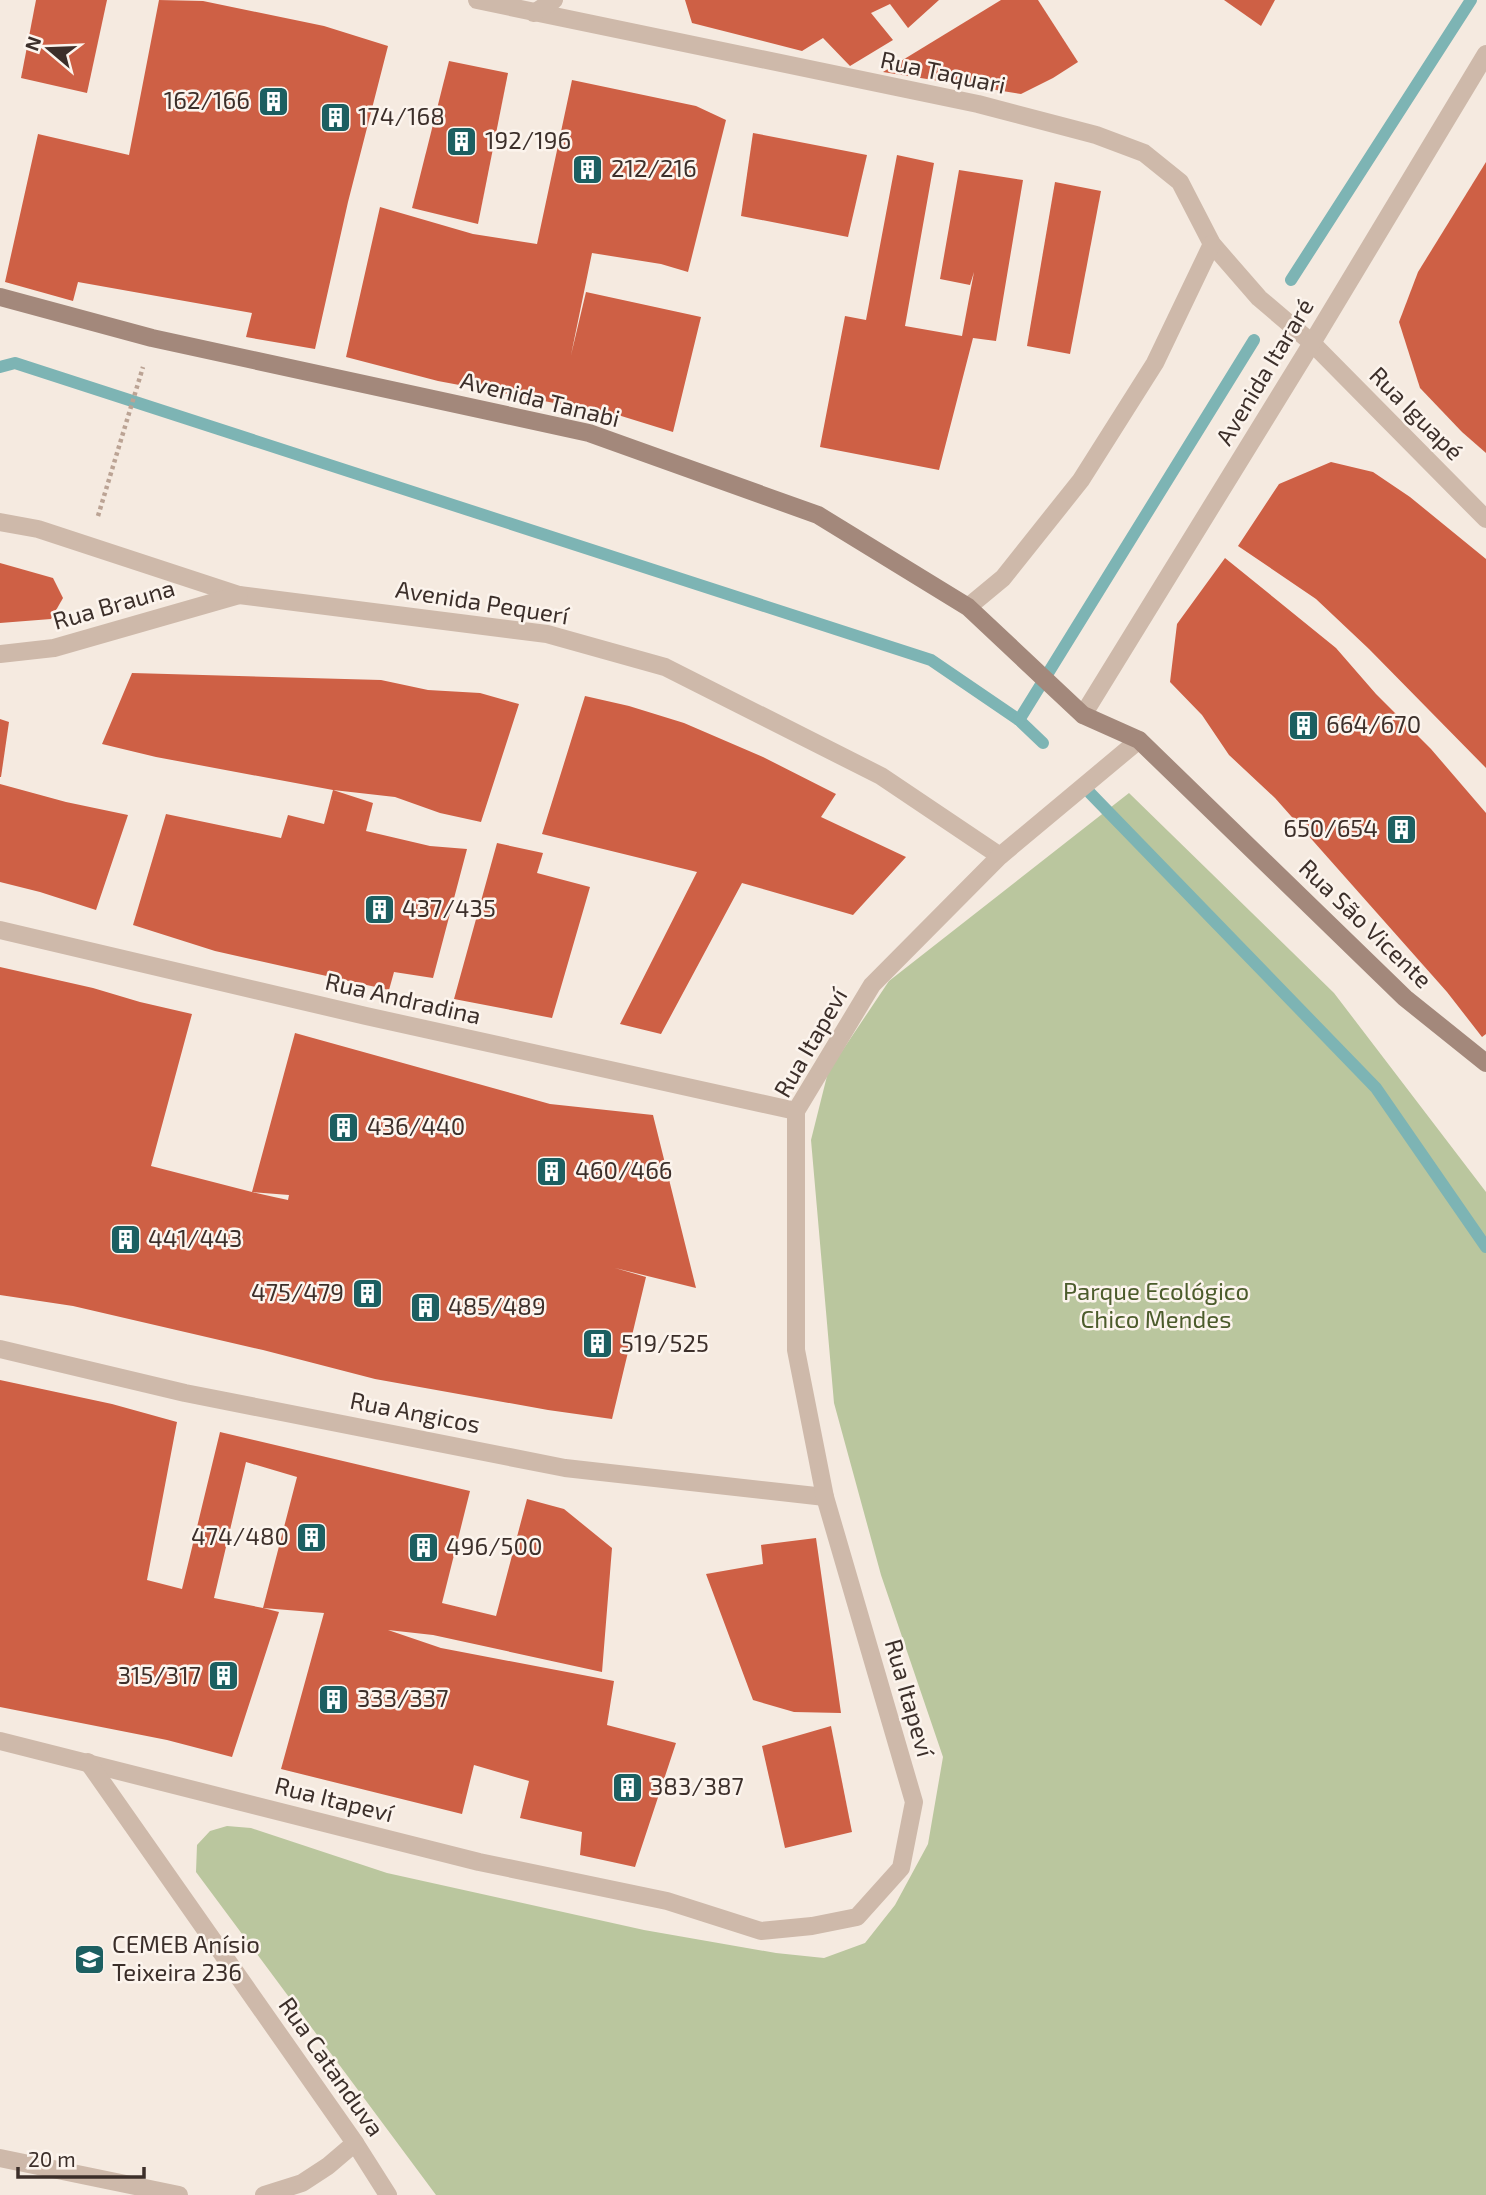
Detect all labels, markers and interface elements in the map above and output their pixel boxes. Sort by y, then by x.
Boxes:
north arrow [14,14,84,84]
text: N [19,33,46,54]
street label: Rua Taquari [878,44,1009,99]
building icon: 162/166 [256,84,290,118]
place label: 162/166 [164,85,250,114]
building icon: 174/168 [318,100,352,134]
place label: 174/168 [358,101,445,130]
building icon: 192/196 [445,124,479,158]
place label: 192/196 [485,125,571,154]
building icon: 212/216 [571,152,605,186]
place label: 212/216 [611,153,697,182]
street label: Avenida Itararé [1209,293,1319,450]
street label: Rua Iguapé [1364,360,1470,466]
street label: Avenida Tanabi [458,365,623,432]
street label: Rua Brauna [49,572,178,635]
street label: Avenida Pequerí [394,574,572,630]
building icon: 664/670 [1286,708,1320,742]
place label: 664/670 [1326,709,1421,738]
building icon: 650/654 [1384,812,1418,846]
place label: 650/654 [1283,813,1378,842]
street label: Rua São Vicente [1294,852,1438,993]
building icon: 437/435 [362,892,396,926]
place label: 437/435 [402,893,496,922]
street label: Rua Andradina [323,966,484,1030]
street label: Rua Itapeví [767,982,853,1102]
building icon: 436/440 [327,1110,361,1144]
place label: 436/440 [367,1111,465,1140]
building icon: 460/466 [535,1154,569,1188]
place label: 460/466 [575,1155,673,1184]
building icon: 441/443 [108,1222,142,1256]
place label: 441/443 [148,1223,242,1252]
building icon: 475/479 [350,1276,384,1310]
park label: Parque Ecológico Chico Mendes [1063,1276,1249,1333]
place label: 475/479 [251,1277,344,1306]
building icon: 485/489 [408,1290,442,1324]
place label: 485/489 [448,1291,546,1320]
building icon: 519/525 [581,1327,615,1361]
place label: 519/525 [621,1328,709,1357]
street label: Rua Angicos [348,1385,483,1438]
building icon: 474/480 [295,1520,329,1554]
place label: 474/480 [191,1521,289,1550]
building icon: 496/500 [406,1530,440,1564]
place label: 496/500 [446,1531,542,1560]
street label: Rua Itapeví [880,1635,941,1761]
building icon: 315/317 [207,1659,241,1693]
place label: 315/317 [118,1660,201,1689]
building icon: 333/337 [317,1682,351,1716]
place label: 333/337 [357,1683,448,1712]
street label: Rua Itapeví [272,1770,398,1828]
building icon: 383/387 [610,1770,644,1804]
place label: 383/387 [650,1771,744,1800]
place label: CEMEB Anísio Teixeira 236 [112,1929,260,1986]
school or university icon: CEMEB Anísio Teixeira 236 [72,1942,106,1976]
street label: Rua Catanduva [273,1991,391,2141]
scale bar [18,2136,144,2180]
text: 20 m [28,2146,76,2171]

